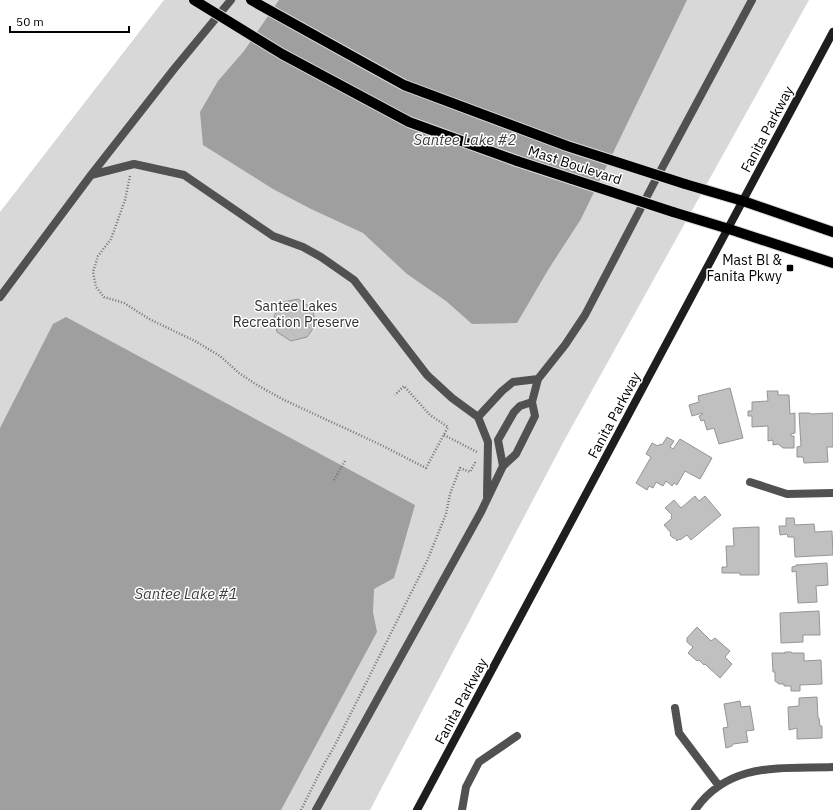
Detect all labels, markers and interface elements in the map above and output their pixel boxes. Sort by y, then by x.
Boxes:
scale bar [10,8,129,34]
text: 50 m [16,14,44,29]
street label: Fanita Parkway [737,83,797,175]
water label: Santee Lake #2 [413,130,517,149]
street label: Mast Boulevard [526,141,624,189]
place label: Mast Bl & Fanita Pkwy [707,251,782,285]
marker: Mast Bl & Fanita Pkwy [785,263,795,273]
park label: Santee Lakes Recreation Preserve [233,297,360,331]
street label: Fanita Parkway [584,369,644,461]
water label: Santee Lake #1 [134,584,238,603]
street label: Fanita Parkway [431,655,491,747]

